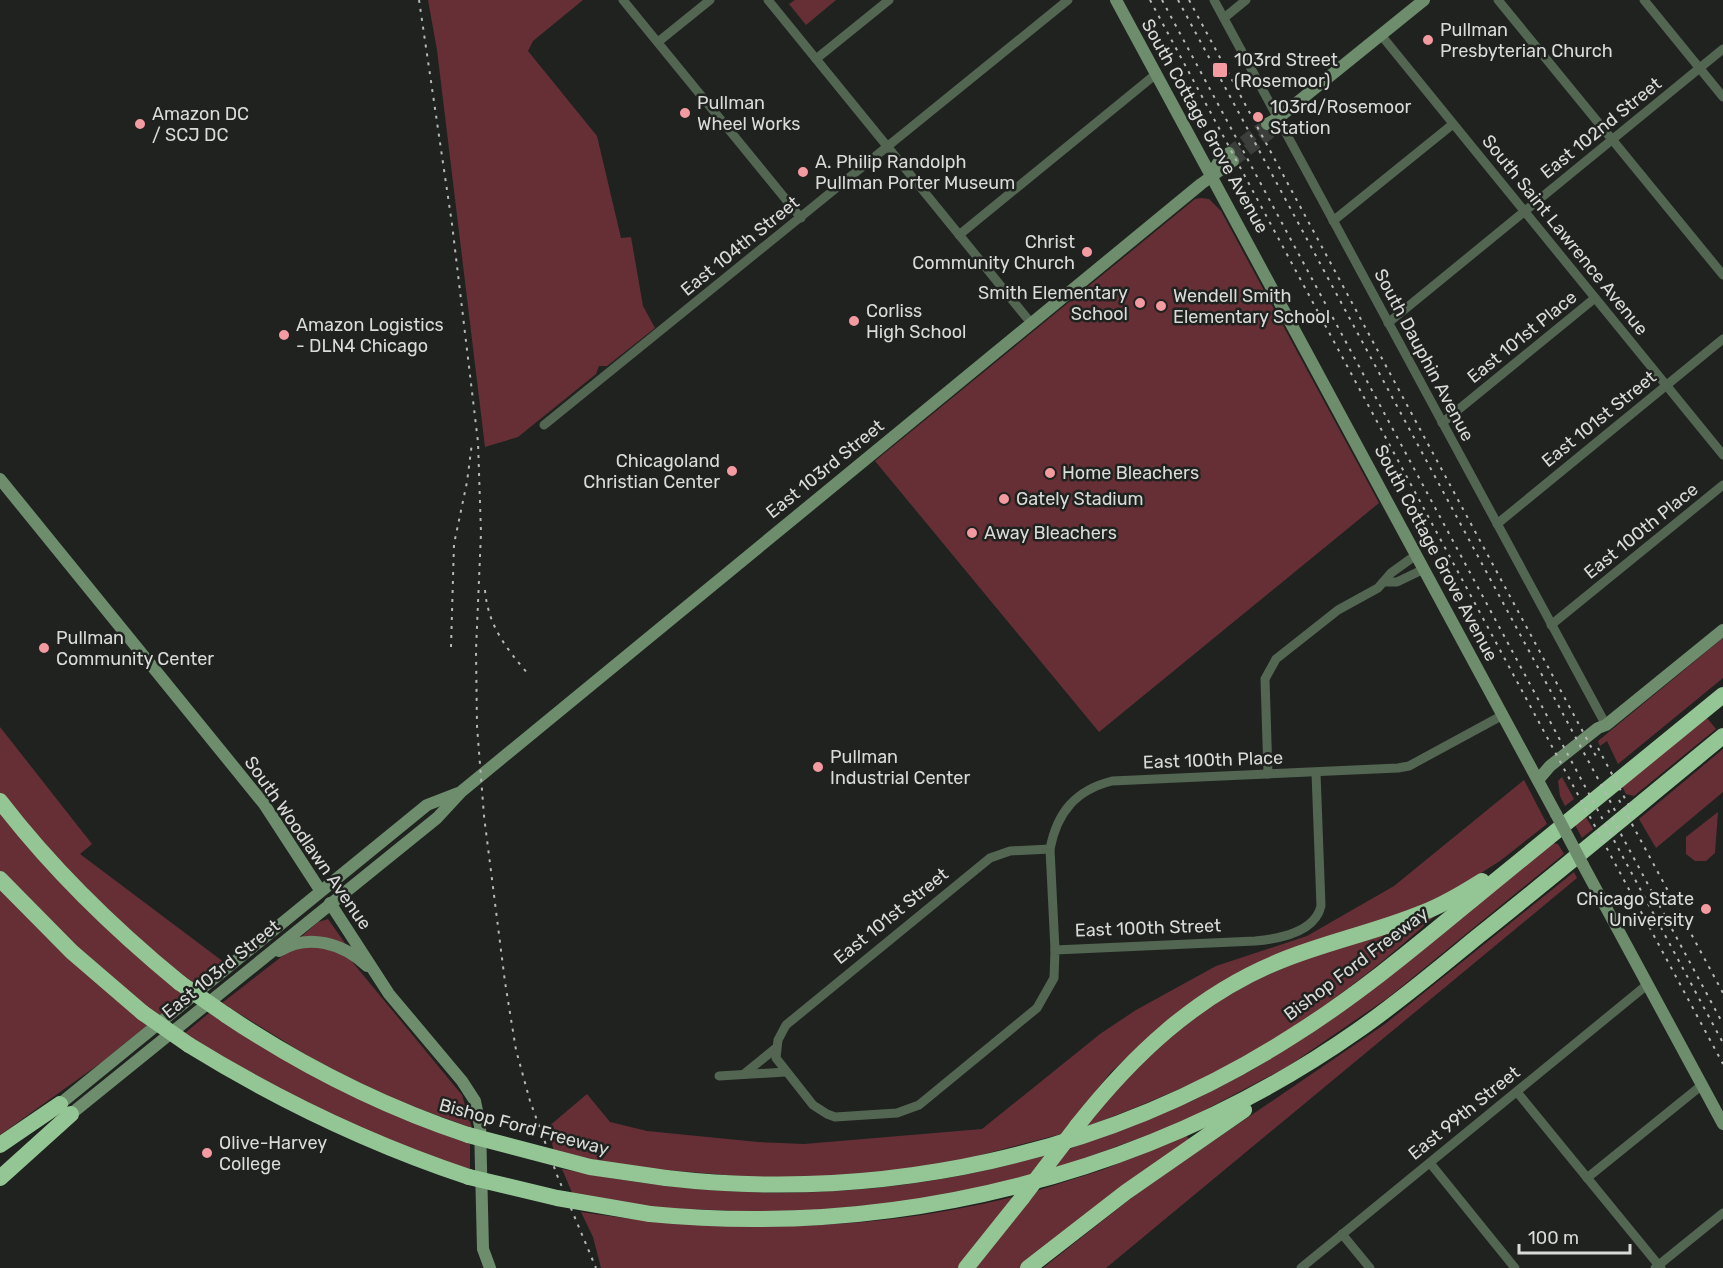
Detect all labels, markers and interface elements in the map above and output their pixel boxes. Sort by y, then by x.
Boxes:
street label: South Cottage Grove Avenue [1137,15,1273,237]
place label: Pullman Presbyterian Church [1440,19,1613,62]
marker: Pullman Presbyterian Church [1421,33,1435,47]
place label: 103rd Street (Rosemoor) [1234,49,1338,92]
marker: 103rd Street (Rosemoor) [1211,61,1229,79]
street label: East 102nd Street [1536,72,1666,184]
place label: Pullman Wheel Works [697,92,801,135]
place label: 103rd/Rosemoor Station [1270,96,1412,139]
place label: Amazon DC / SCJ DC [152,103,249,146]
marker: Pullman Wheel Works [678,106,692,120]
marker: 103rd/Rosemoor Station [1251,110,1265,124]
marker: Amazon DC / SCJ DC [133,117,147,131]
street label: South Saint Lawrence Avenue [1477,130,1653,340]
place label: A. Philip Randolph Pullman Porter Museum [815,151,1015,194]
marker: A. Philip Randolph Pullman Porter Museum [796,165,810,179]
street label: East 104th Street [676,191,804,301]
place label: Christ Community Church [912,231,1075,274]
marker: Christ Community Church [1080,245,1094,259]
street label: South Dauphin Avenue [1369,265,1479,445]
place label: Smith Elementary School [978,282,1128,325]
place label: Wendell Smith Elementary School [1173,285,1330,328]
street label: East 101st Place [1463,286,1581,388]
marker: Smith Elementary School [1133,296,1147,310]
marker: Wendell Smith Elementary School [1154,299,1168,313]
place label: Corliss High School [866,300,966,343]
place label: Amazon Logistics - DLN4 Chicago [296,314,444,357]
marker: Corliss High School [847,314,861,328]
marker: Amazon Logistics - DLN4 Chicago [277,328,291,342]
street label: East 101st Street [1537,366,1661,472]
street label: East 103rd Street [762,415,888,523]
street label: South Cottage Grove Avenue [1370,441,1502,665]
place label: Chicagoland Christian Center [583,450,720,493]
place label: Home Bleachers [1062,462,1199,484]
marker: Chicagoland Christian Center [725,464,739,478]
marker: Home Bleachers [1043,466,1057,480]
street label: East 100th Place [1580,478,1702,584]
place label: Gately Stadium [1016,488,1144,510]
marker: Gately Stadium [997,492,1011,506]
place label: Away Bleachers [984,522,1117,544]
marker: Away Bleachers [965,526,979,540]
place label: Pullman Community Center [56,627,214,670]
marker: Pullman Community Center [37,641,51,655]
place label: Pullman Industrial Center [830,746,970,789]
street label: East 100th Place [1142,747,1284,773]
street label: South Woodlawn Avenue [240,752,376,934]
marker: Pullman Industrial Center [811,760,825,774]
street label: East 101st Street [829,863,953,969]
place label: Chicago State University [1576,888,1694,931]
marker: Chicago State University [1699,902,1713,916]
street label: Bishop Ford Freeway [1279,903,1433,1025]
street label: East 100th Street [1074,914,1222,942]
street label: East 103rd Street [158,915,284,1023]
street label: East 99th Street [1404,1061,1524,1165]
street label: Bishop Ford Freeway [437,1094,611,1160]
place label: Olive-Harvey College [219,1132,327,1175]
marker: Olive-Harvey College [200,1146,214,1160]
scale bar [1519,1217,1630,1255]
text: 100 m [1528,1227,1579,1249]

